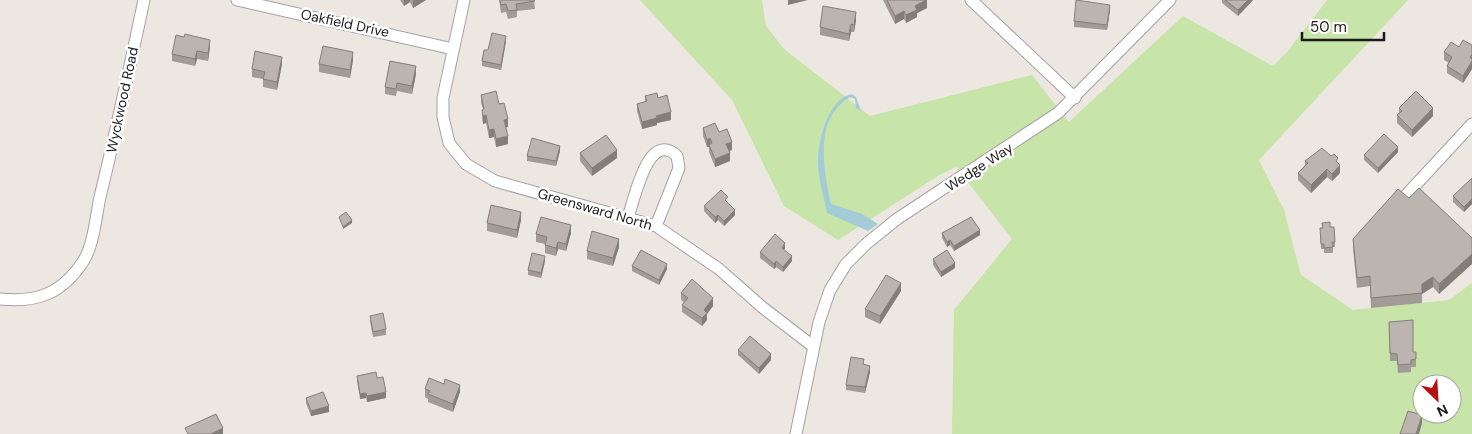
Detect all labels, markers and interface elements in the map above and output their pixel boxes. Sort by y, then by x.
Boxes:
street label: Oakfield Drive [299,5,391,41]
scale bar [1302,10,1384,42]
text: 50 m [1310,17,1347,37]
street label: Wyckwood Road [102,45,142,155]
street label: Wedge Way [942,138,1016,195]
street label: Greensward North [536,184,654,234]
north arrow [1412,374,1462,424]
text: N [1434,400,1451,421]

